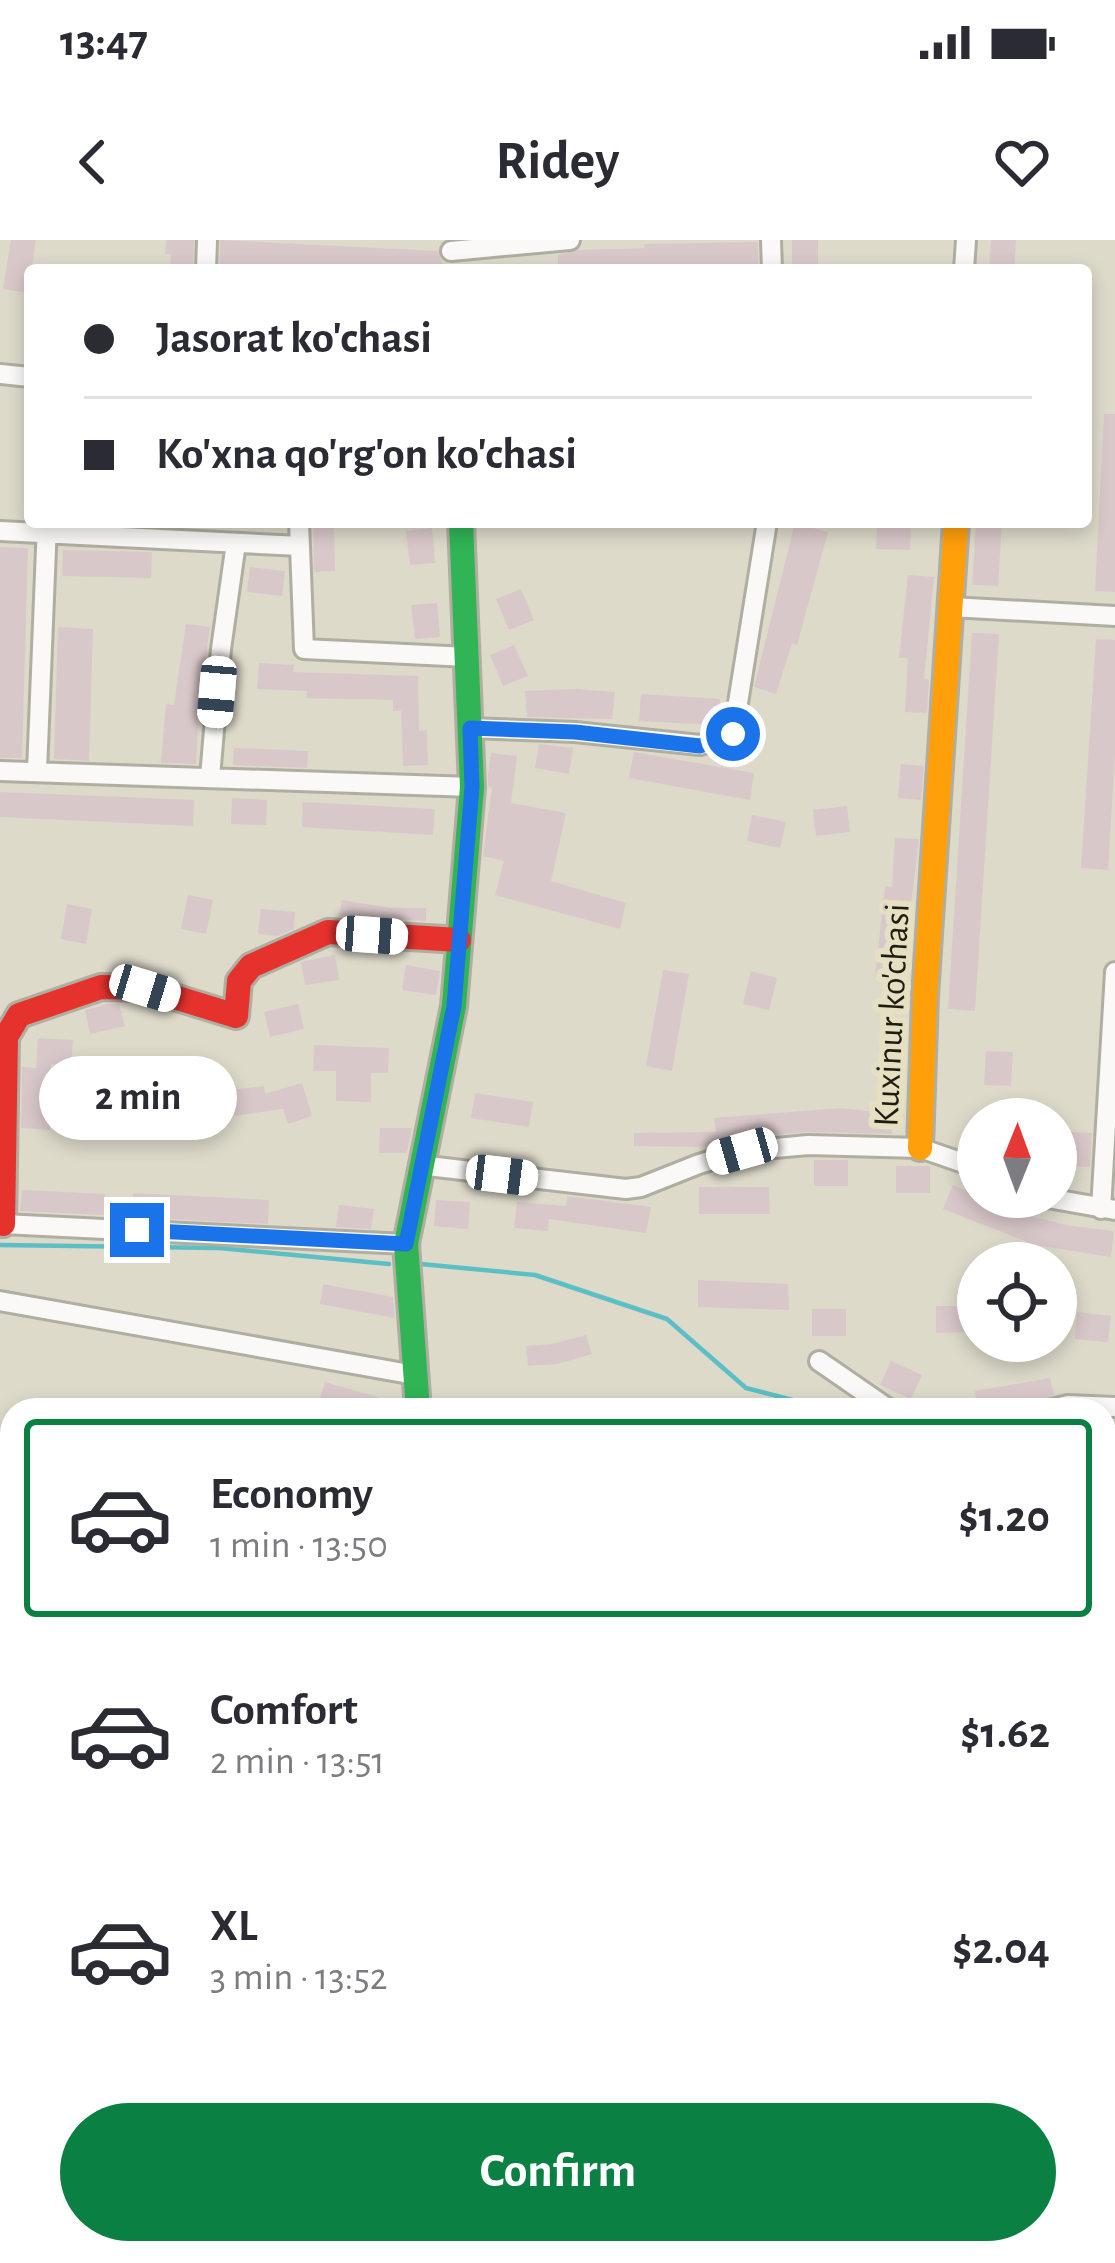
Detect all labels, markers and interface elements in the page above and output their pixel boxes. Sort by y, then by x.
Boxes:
text: 13:47 [60,19,148,64]
icon: back [60,129,126,195]
icon: heart [989,129,1055,195]
text: Ridey [496,135,619,189]
text: Jasorat ko'chasi [156,316,432,361]
text: Ko'xna qo'rg'on ko'chasi [156,432,577,477]
car [196,655,238,729]
route start [706,707,760,761]
street label: Kuxinur ko'chasi [868,903,916,1128]
car [335,915,409,955]
car [105,960,185,1016]
callout: 2 min [38,1056,236,1140]
text: 2 min [95,1078,181,1117]
north arrow [957,1098,1077,1218]
map controls [957,1098,1077,1362]
car [702,1124,782,1178]
car [464,1153,540,1197]
route end [110,1203,164,1257]
button: locate [957,1242,1077,1362]
icon: car [66,1464,174,1572]
text: Economy [210,1472,373,1517]
text: $1.20 [959,1495,1050,1540]
text: 1 min · 13:50 [210,1526,388,1565]
icon: car [66,1680,174,1788]
text: Comfort [210,1688,358,1733]
text: $1.62 [960,1711,1050,1756]
text: 2 min · 13:51 [210,1742,385,1781]
icon: car [66,1896,174,2004]
text: XL [210,1904,258,1949]
text: $2.04 [952,1927,1050,1972]
text: 3 min · 13:52 [210,1958,388,1997]
button: Confirm [60,2103,1056,2241]

